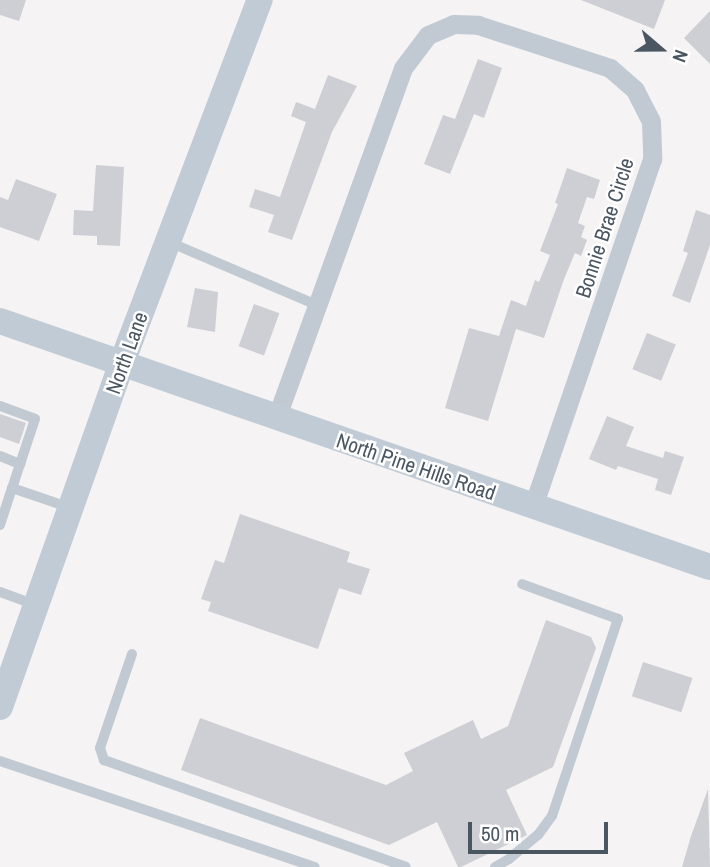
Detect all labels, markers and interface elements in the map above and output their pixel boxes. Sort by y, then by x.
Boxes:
north arrow [626,14,696,84]
text: N [667,46,695,66]
street label: Bonnie Brae Circle [571,155,639,301]
street label: North Lane [101,309,153,397]
street label: North Pine Hills Road [333,428,499,506]
scale bar [472,808,612,852]
text: 50 m [481,819,519,848]

